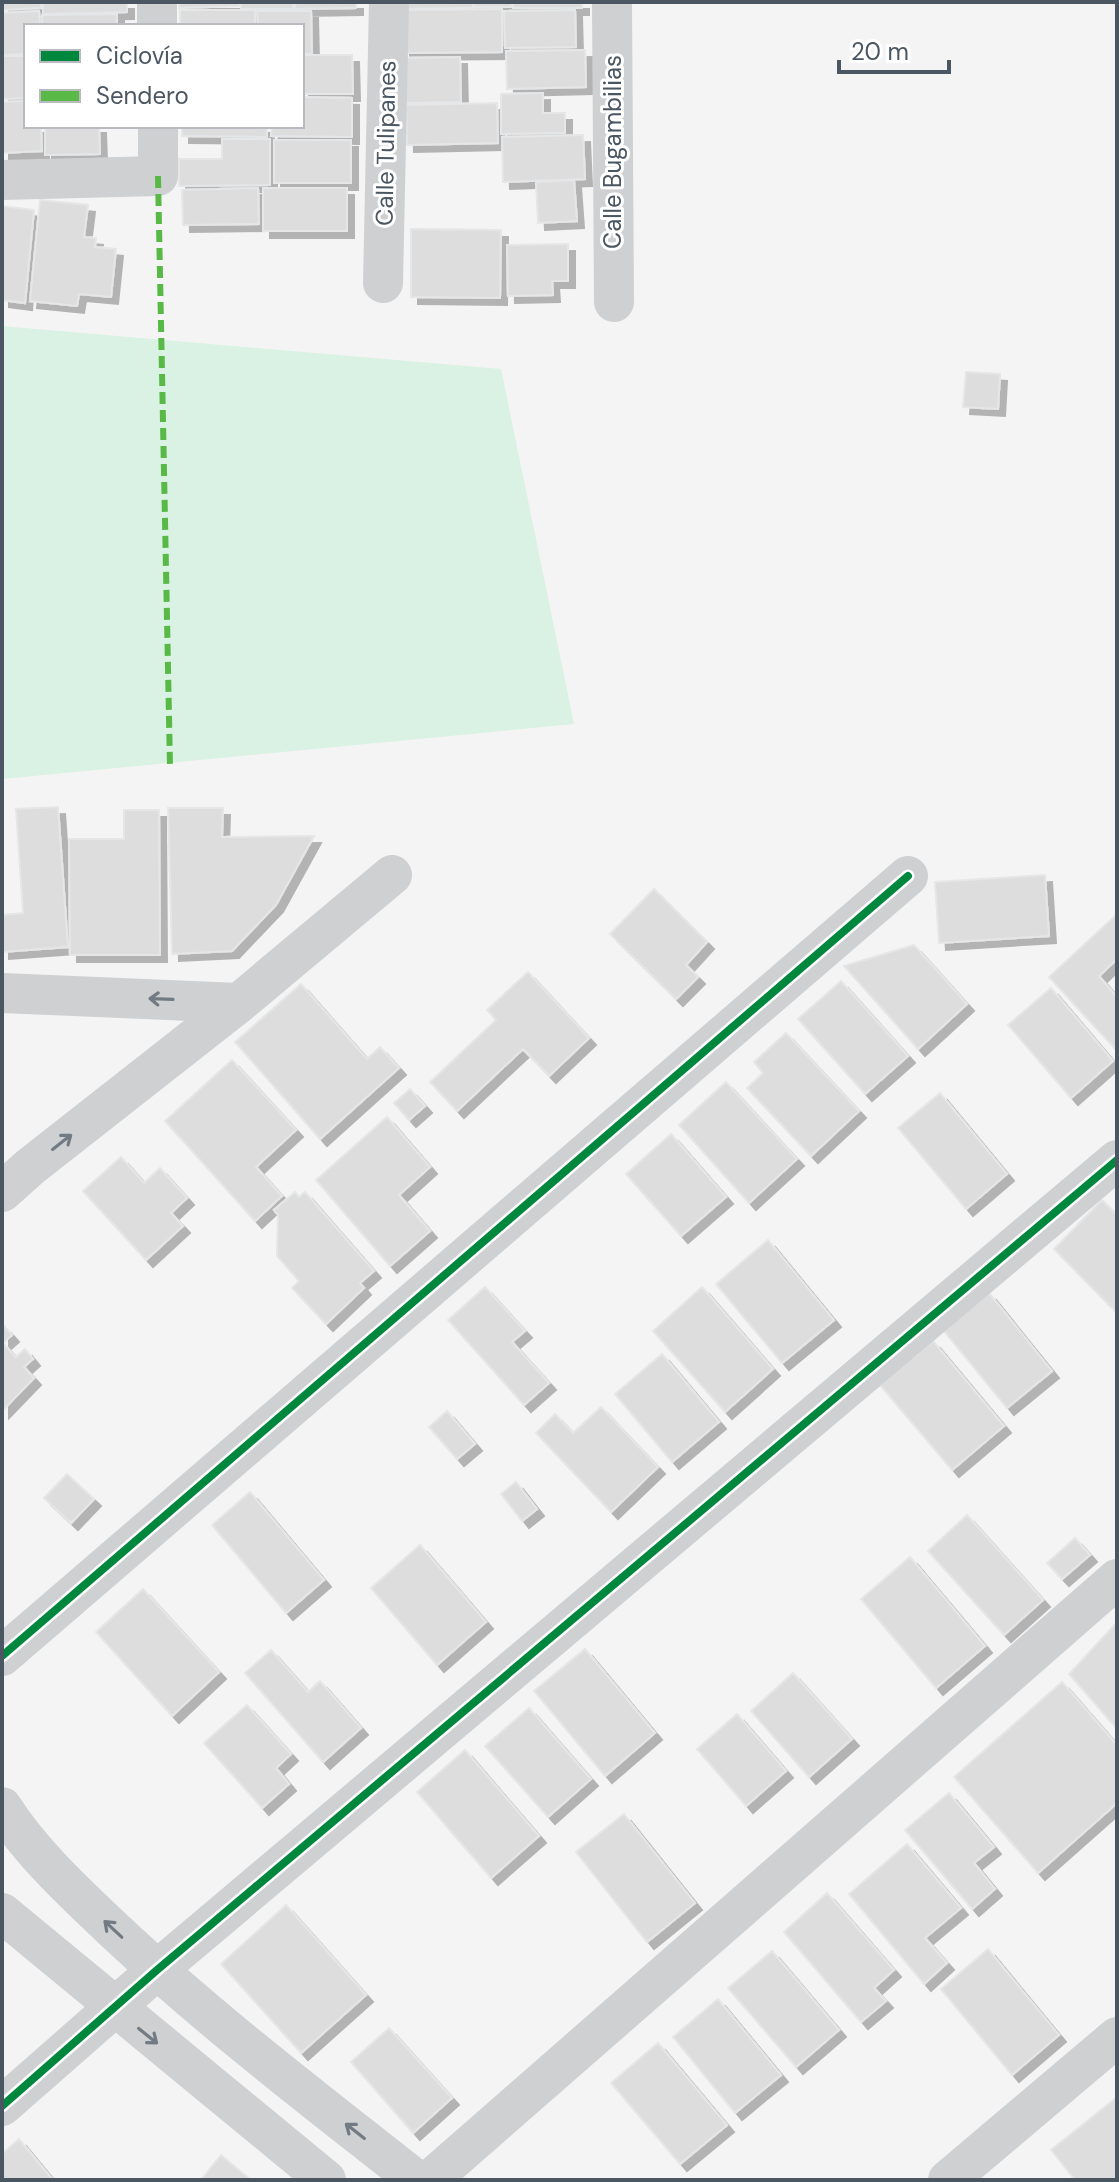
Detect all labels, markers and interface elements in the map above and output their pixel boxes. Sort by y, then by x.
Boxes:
legend [24,24,304,128]
scale bar [839,24,949,74]
text: 20 m [851,36,909,67]
text: Ciclovía [96,40,183,71]
street label: Calle Bugambilias [597,55,628,249]
street label: Calle Tulipanes [369,60,402,226]
text: Sendero [96,80,189,111]
one-way arrow [148,992,175,1007]
one-way arrow [51,1133,72,1151]
one-way arrow [103,1920,123,1939]
one-way arrow [137,2027,157,2045]
one-way arrow [345,2123,366,2140]

